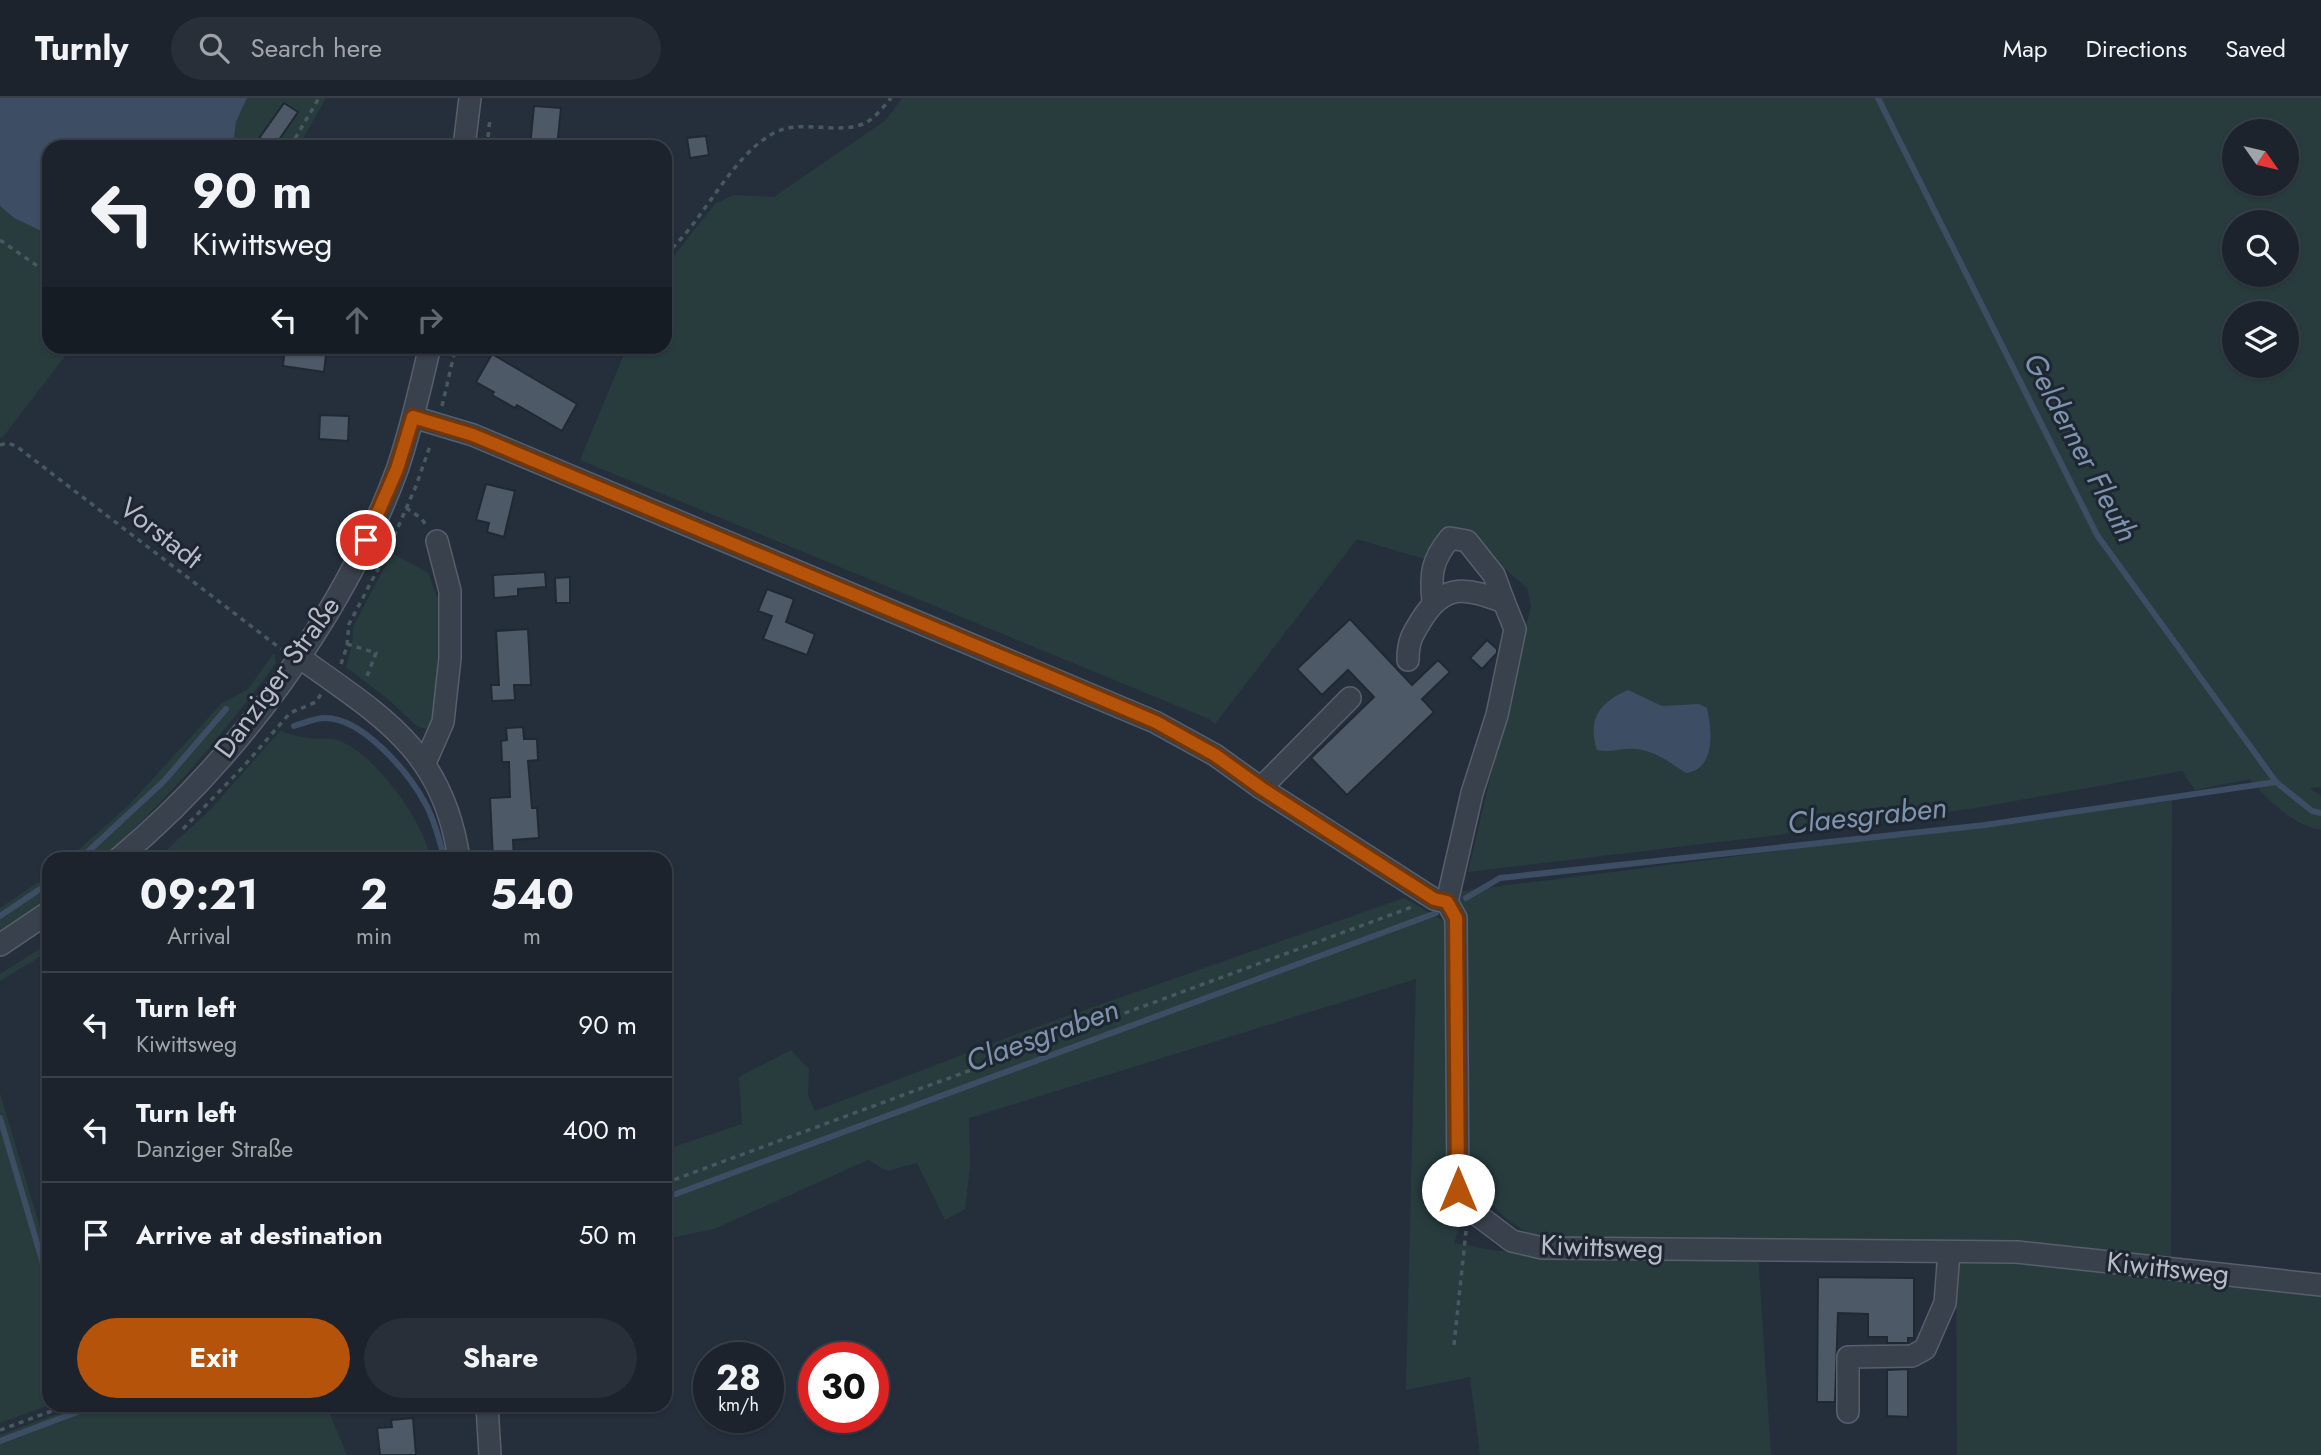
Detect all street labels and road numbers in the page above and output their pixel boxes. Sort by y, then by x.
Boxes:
street label: Vorstadt [111,488,211,579]
street label: Danziger Straße [204,588,350,766]
street label: Kiwittsweg [1540,1224,1664,1270]
street label: Kiwittsweg [2105,1241,2231,1295]

